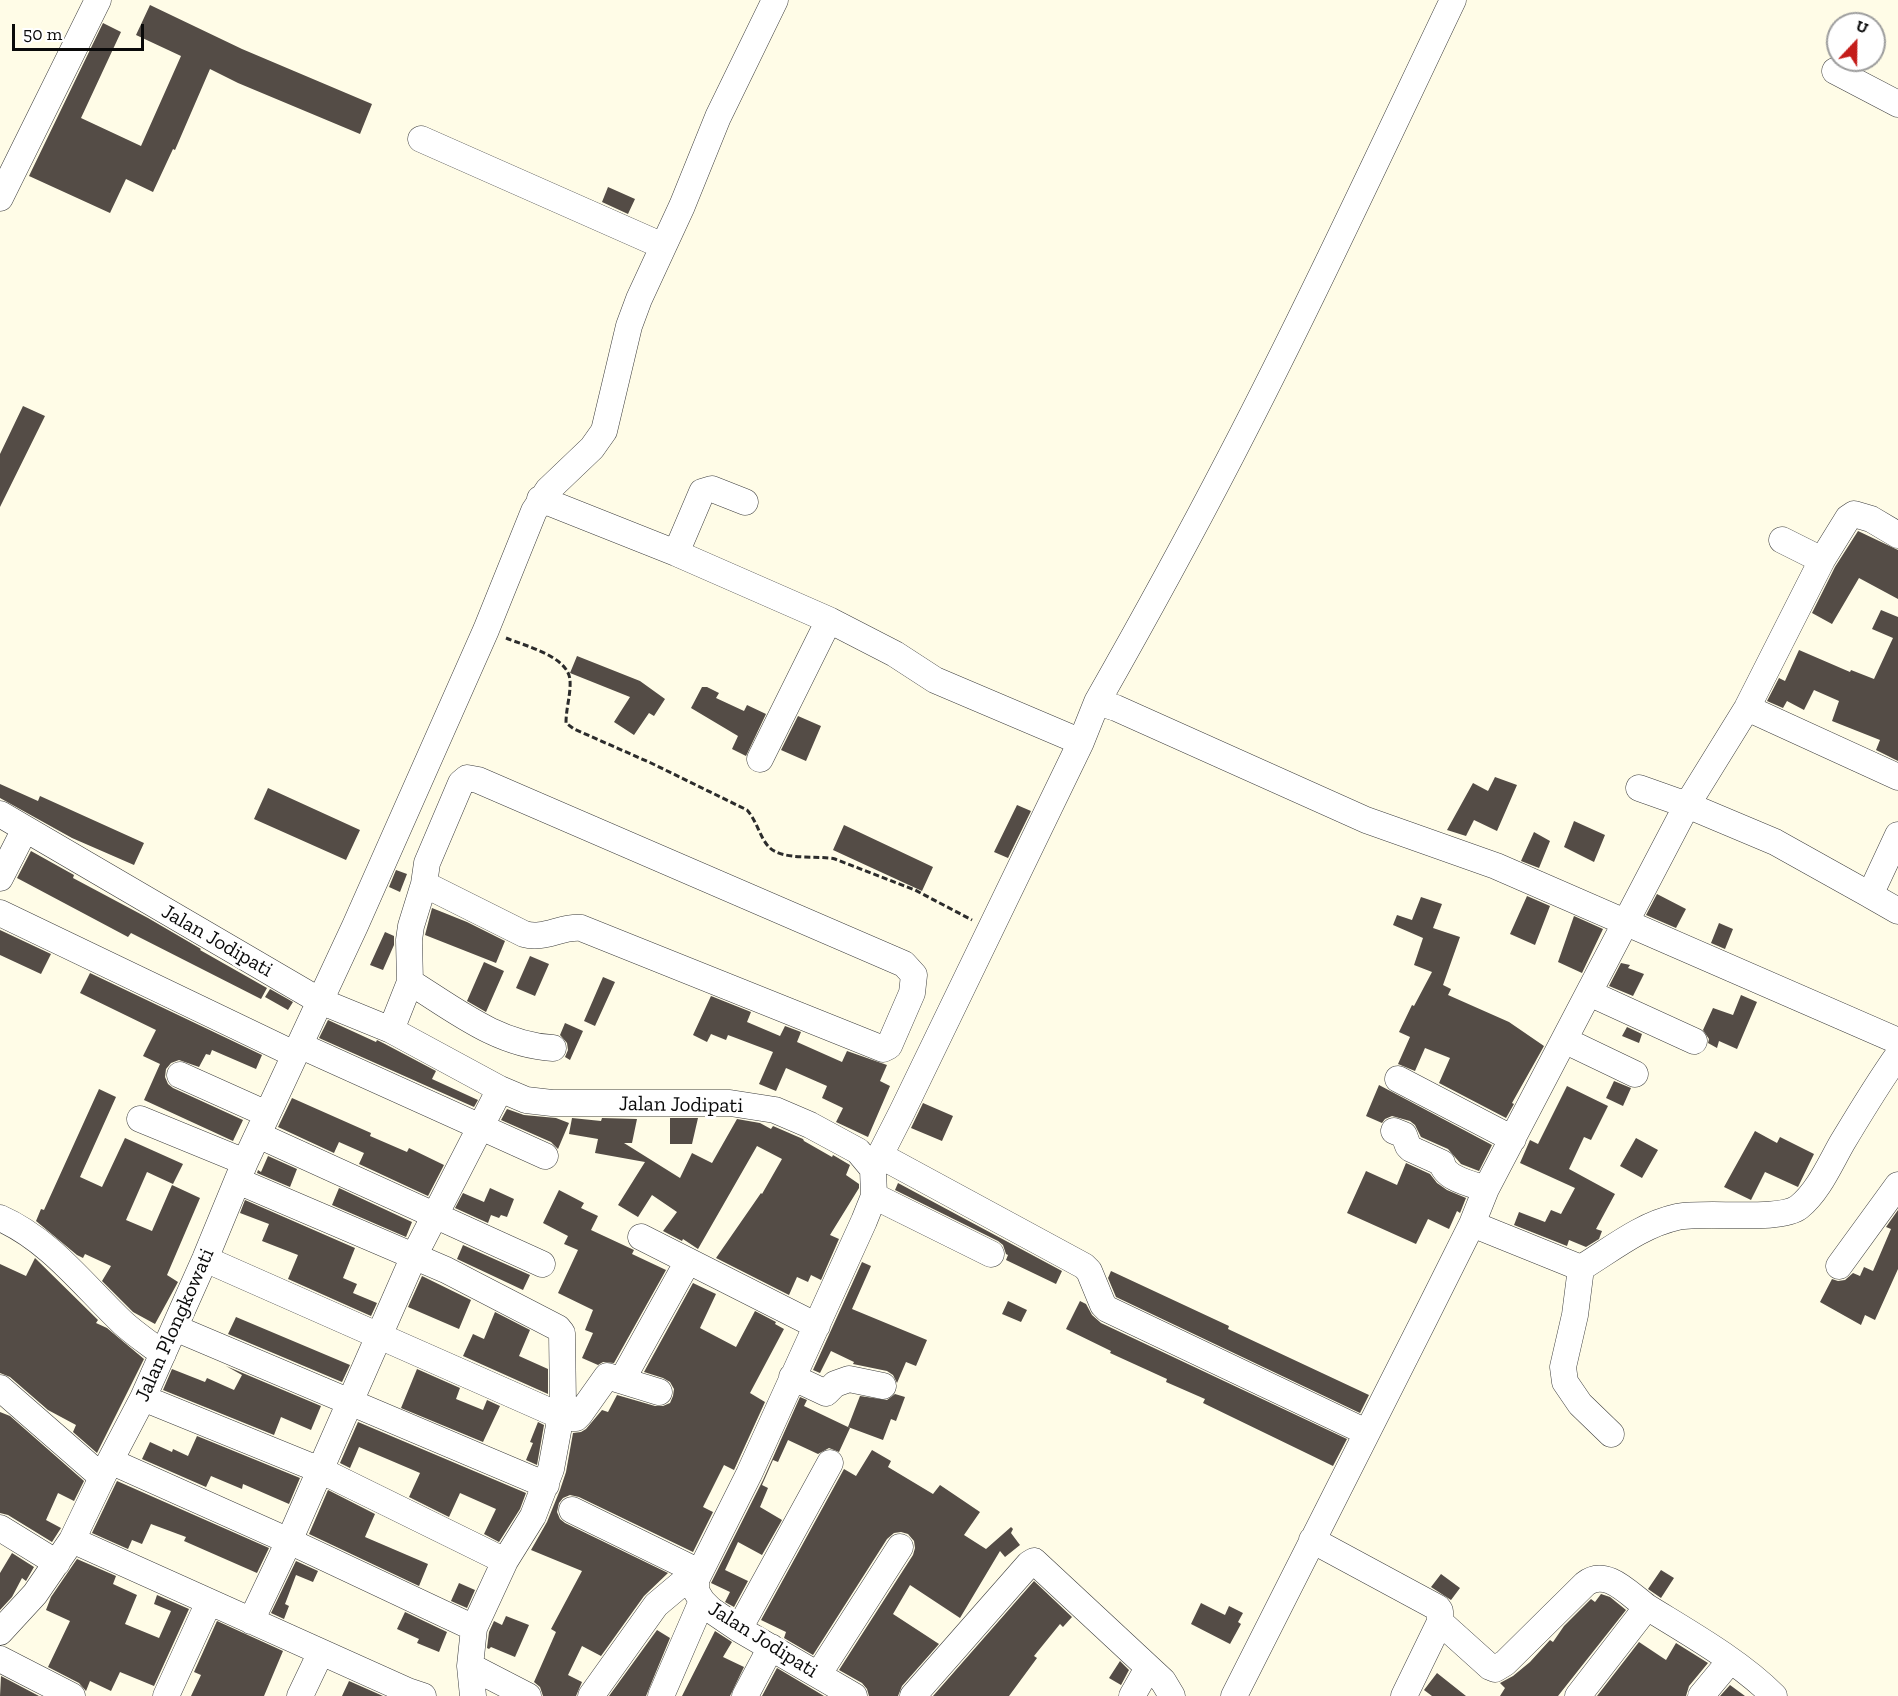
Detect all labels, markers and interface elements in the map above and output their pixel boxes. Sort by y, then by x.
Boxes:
scale bar [15,12,147,50]
north arrow [1826,12,1886,72]
text: U [1853,16,1871,38]
text: 50 m [23,23,62,45]
street label: Jalan Jodipati [157,899,277,983]
street label: Jalan Jodipati [619,1091,743,1119]
street label: Jalan Plongkowati [130,1245,220,1405]
street label: Jalan Jodipati [704,1596,822,1684]

